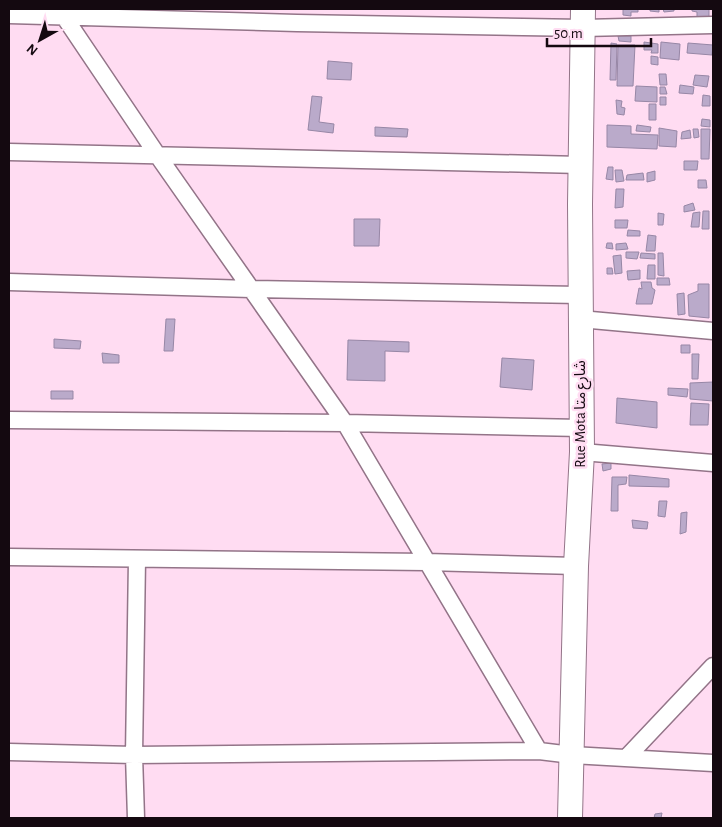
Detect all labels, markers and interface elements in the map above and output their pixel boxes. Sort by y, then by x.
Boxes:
north arrow [15,15,65,65]
scale bar [547,15,651,47]
text: 50 m [554,26,583,41]
text: N [24,41,41,58]
street label: Rue Mota شارع متا [573,360,592,468]

